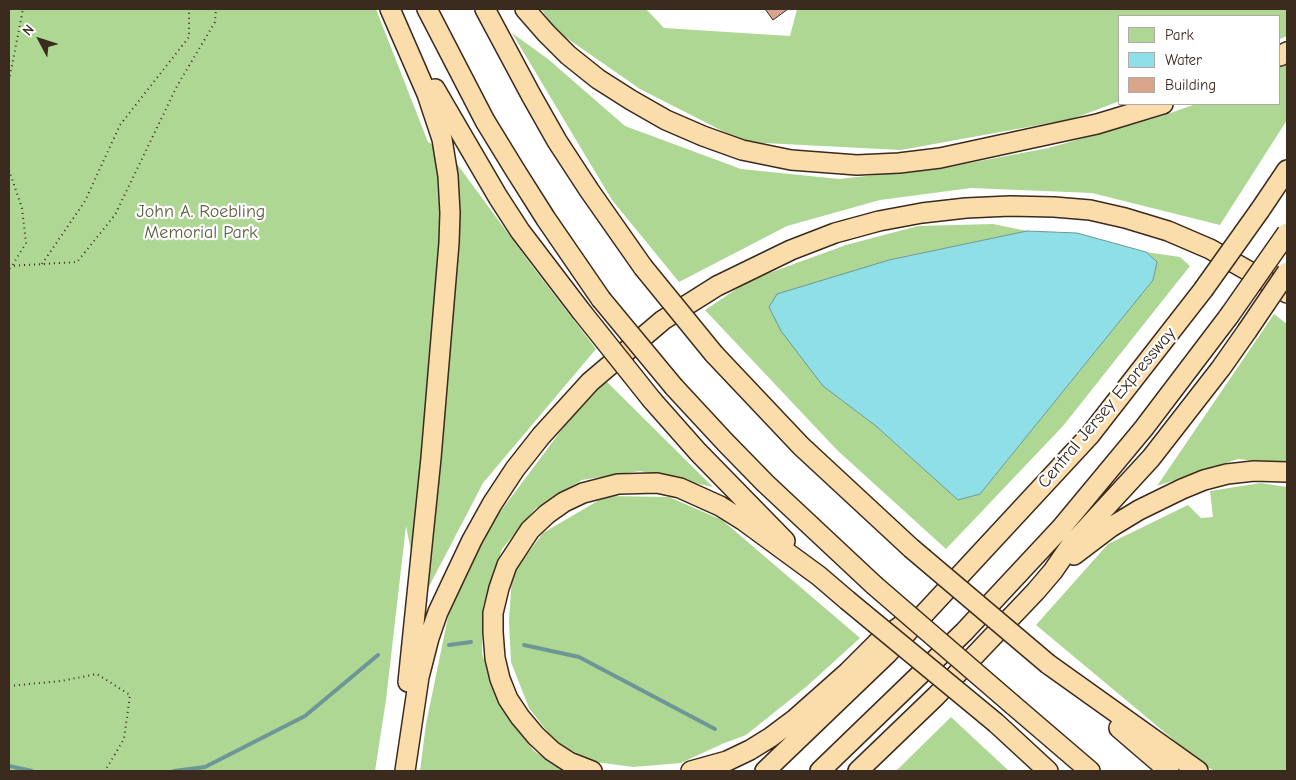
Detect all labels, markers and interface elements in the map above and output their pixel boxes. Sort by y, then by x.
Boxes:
north arrow [15,15,65,65]
legend [1118,15,1281,105]
text: N [19,21,38,39]
text: Park [1165,26,1194,44]
text: Water [1165,51,1202,69]
text: Building [1165,76,1216,94]
park label: John A. Roebling Memorial Park [137,201,265,243]
street label: Central Jersey Expressway [1033,323,1181,493]

